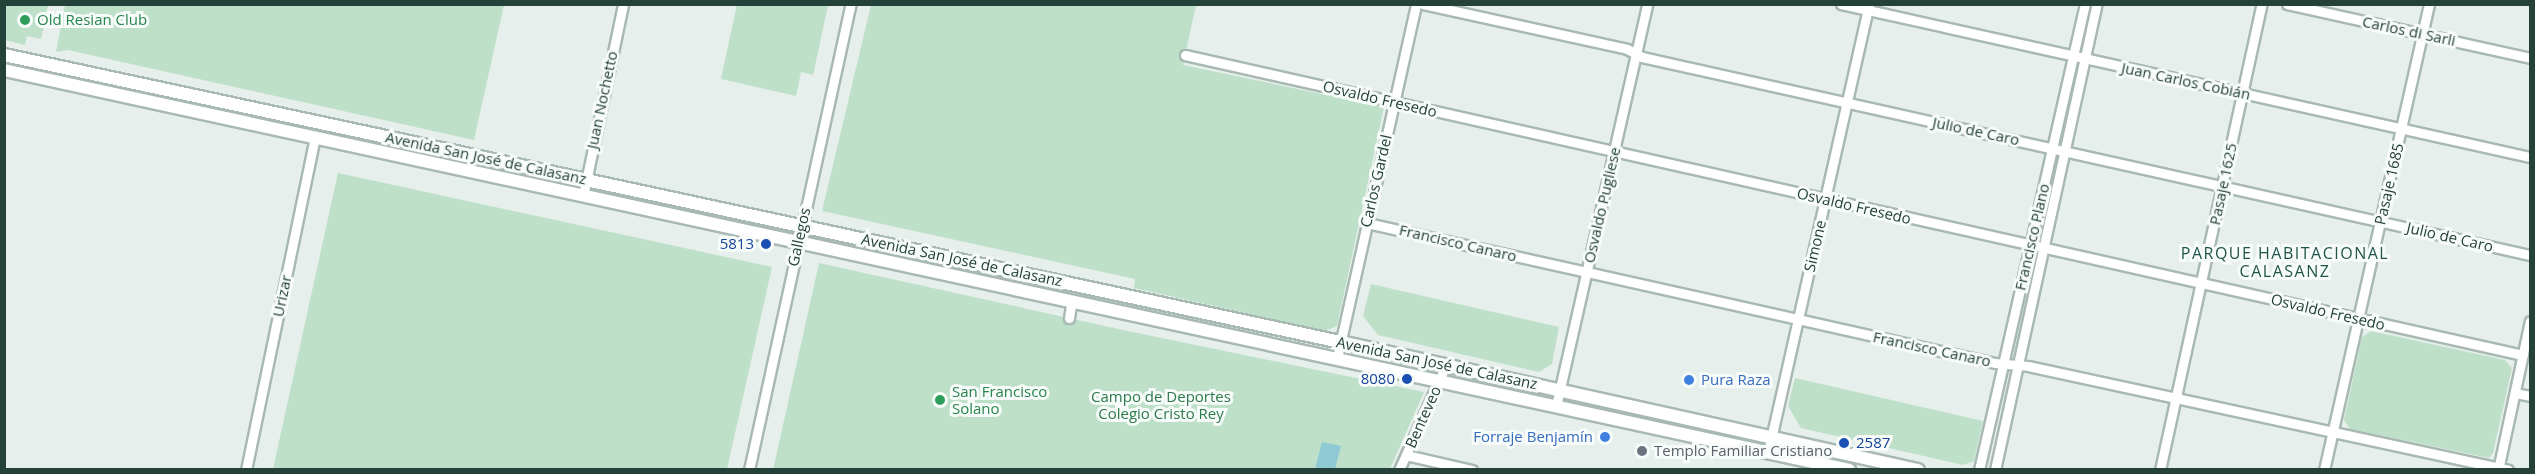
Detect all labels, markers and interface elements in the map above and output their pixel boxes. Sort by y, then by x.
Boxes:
place label: Old Resian Club [37,11,147,29]
street label: Carlos di Sarli [2361,12,2457,50]
marker: Old Resian Club [18,13,32,27]
street label: Juan Nochetto [583,49,621,151]
street label: Juan Carlos Cobián [2120,59,2252,103]
street label: Osvaldo Fresedo [1321,77,1439,121]
street label: Julio de Caro [1931,113,2021,149]
street label: Avenida San José de Calasanz [384,128,588,188]
street label: Carlos Gardel [1357,133,1395,229]
street label: Pasaje 1625 [2206,141,2240,227]
street label: Pasaje 1685 [2371,141,2407,227]
street label: Osvaldo Pugliese [1580,145,1624,265]
street label: Francisco Plano [2011,182,2053,292]
street label: Osvaldo Fresedo [1795,184,1913,228]
street label: Gallegos [784,206,814,268]
street label: Simone [1800,218,1830,274]
street label: Julio de Caro [2405,218,2495,256]
street label: Francisco Canaro [1397,221,1519,265]
street label: Avenida San José de Calasanz [860,230,1064,290]
place label: 5813 [720,235,754,253]
marker: 5813 [759,237,773,251]
district label: PARQUE HABITACIONAL CALASANZ [2181,243,2389,281]
street label: Urizar [269,273,295,319]
street label: Osvaldo Fresedo [2269,290,2387,334]
street label: Francisco Canaro [1871,328,1993,370]
street label: Avenida San José de Calasanz [1335,333,1539,393]
place label: 8080 [1361,370,1395,388]
place label: Pura Raza [1701,371,1771,389]
marker: 8080 [1400,372,1414,386]
marker: Pura Raza [1682,373,1696,387]
place label: San Francisco Solano [952,382,1047,417]
street label: Benteveo [1401,383,1445,451]
park label: Campo de Deportes Colegio Cristo Rey [1091,387,1231,422]
marker: San Francisco Solano [933,393,947,407]
place label: Forraje Benjamín [1473,428,1593,446]
marker: Forraje Benjamín [1598,430,1612,444]
place label: 2587 [1856,434,1890,452]
marker: 2587 [1837,436,1851,450]
place label: Templo Familiar Cristiano [1654,442,1832,460]
marker: Templo Familiar Cristiano [1635,444,1649,458]

